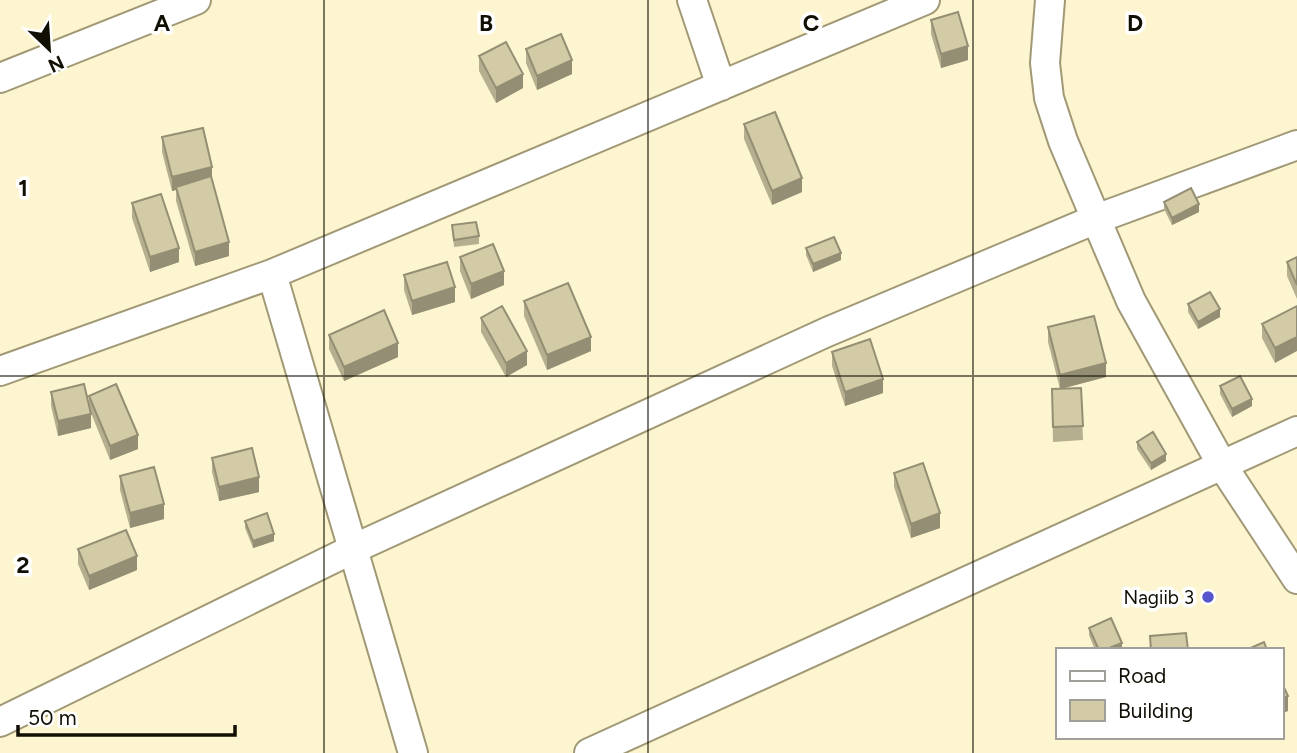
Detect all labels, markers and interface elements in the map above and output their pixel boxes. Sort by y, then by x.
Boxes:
text: A [154,9,171,37]
text: B [479,9,493,37]
text: C [803,9,820,37]
text: D [1127,9,1143,37]
north arrow [14,14,84,84]
text: N [44,50,67,77]
text: 1 [18,174,28,202]
text: 2 [16,551,30,579]
place label: Nagiib 3 [1123,586,1194,609]
marker: Nagiib 3 [1200,589,1216,605]
legend [1056,648,1283,739]
text: Road [1118,663,1166,688]
scale bar [18,694,234,738]
text: Building [1118,698,1193,723]
text: 50 m [28,705,77,730]

